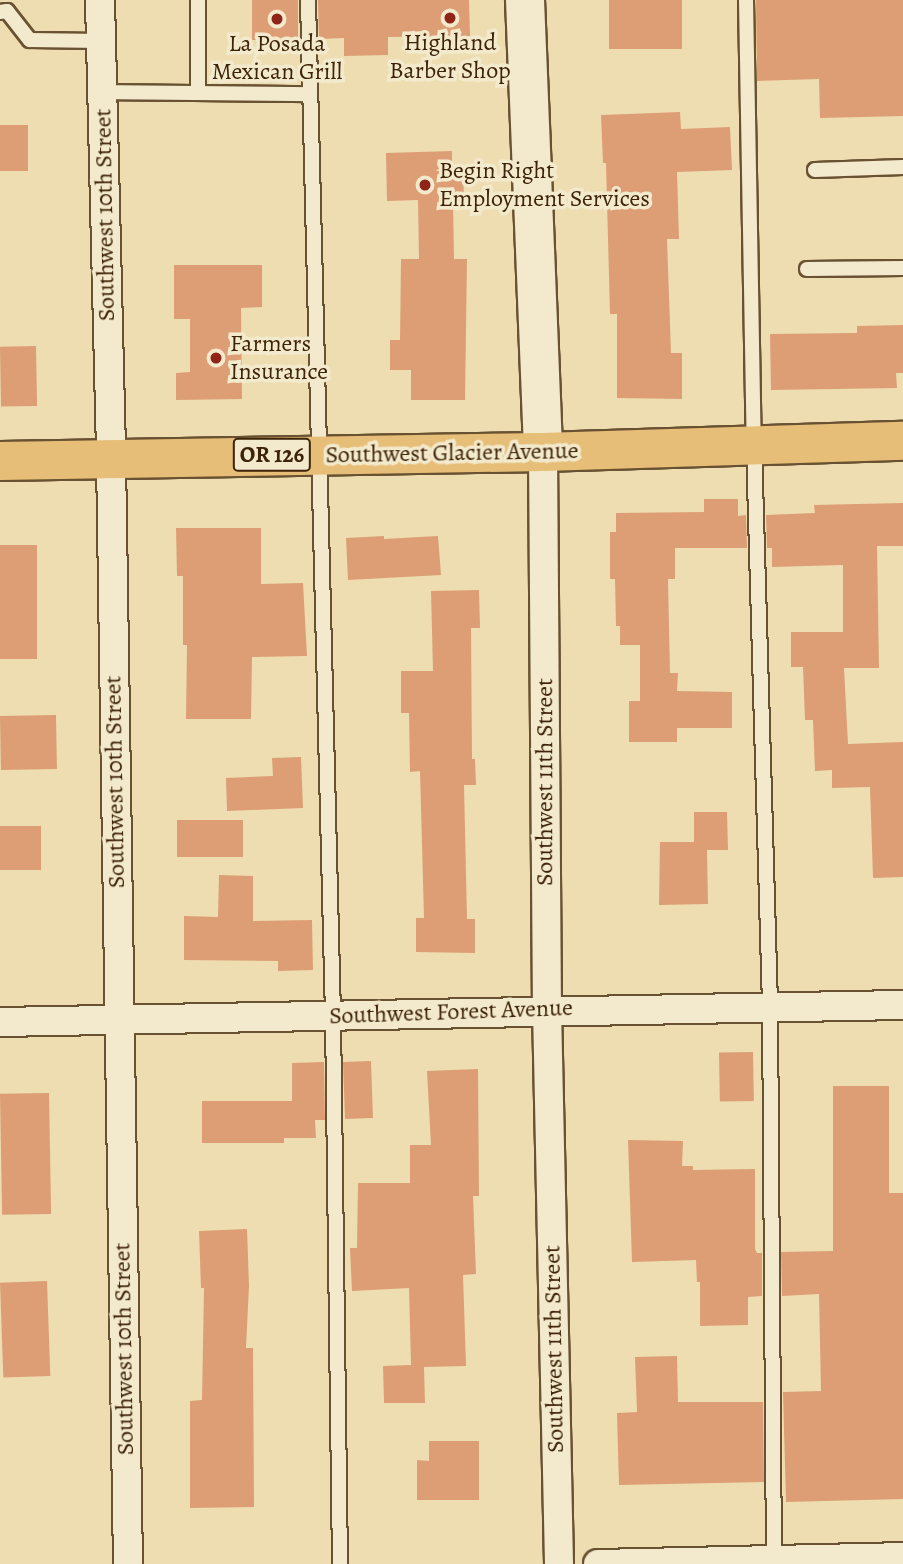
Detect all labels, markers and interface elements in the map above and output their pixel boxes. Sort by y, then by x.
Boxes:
marker: Highland Barber Shop [442,10,458,26]
marker: La Posada Mexican Grill [269,11,285,27]
place label: Highland Barber Shop [389,29,511,85]
place label: La Posada Mexican Grill [212,30,342,86]
street label: Southwest 10th Street [89,108,121,322]
place label: Begin Right Employment Services [439,157,650,213]
marker: Begin Right Employment Services [417,177,433,193]
place label: Farmers Insurance [230,330,328,386]
marker: Farmers Insurance [208,350,224,366]
road number: OR 126 [232,436,312,475]
street label: Southwest Glacier Avenue [325,436,579,470]
street label: Southwest 10th Street [99,675,131,889]
street label: Southwest 11th Street [531,678,559,886]
street label: Southwest Forest Avenue [329,993,573,1031]
street label: Southwest 10th Street [108,1242,140,1456]
street label: Southwest 11th Street [538,1245,570,1453]

